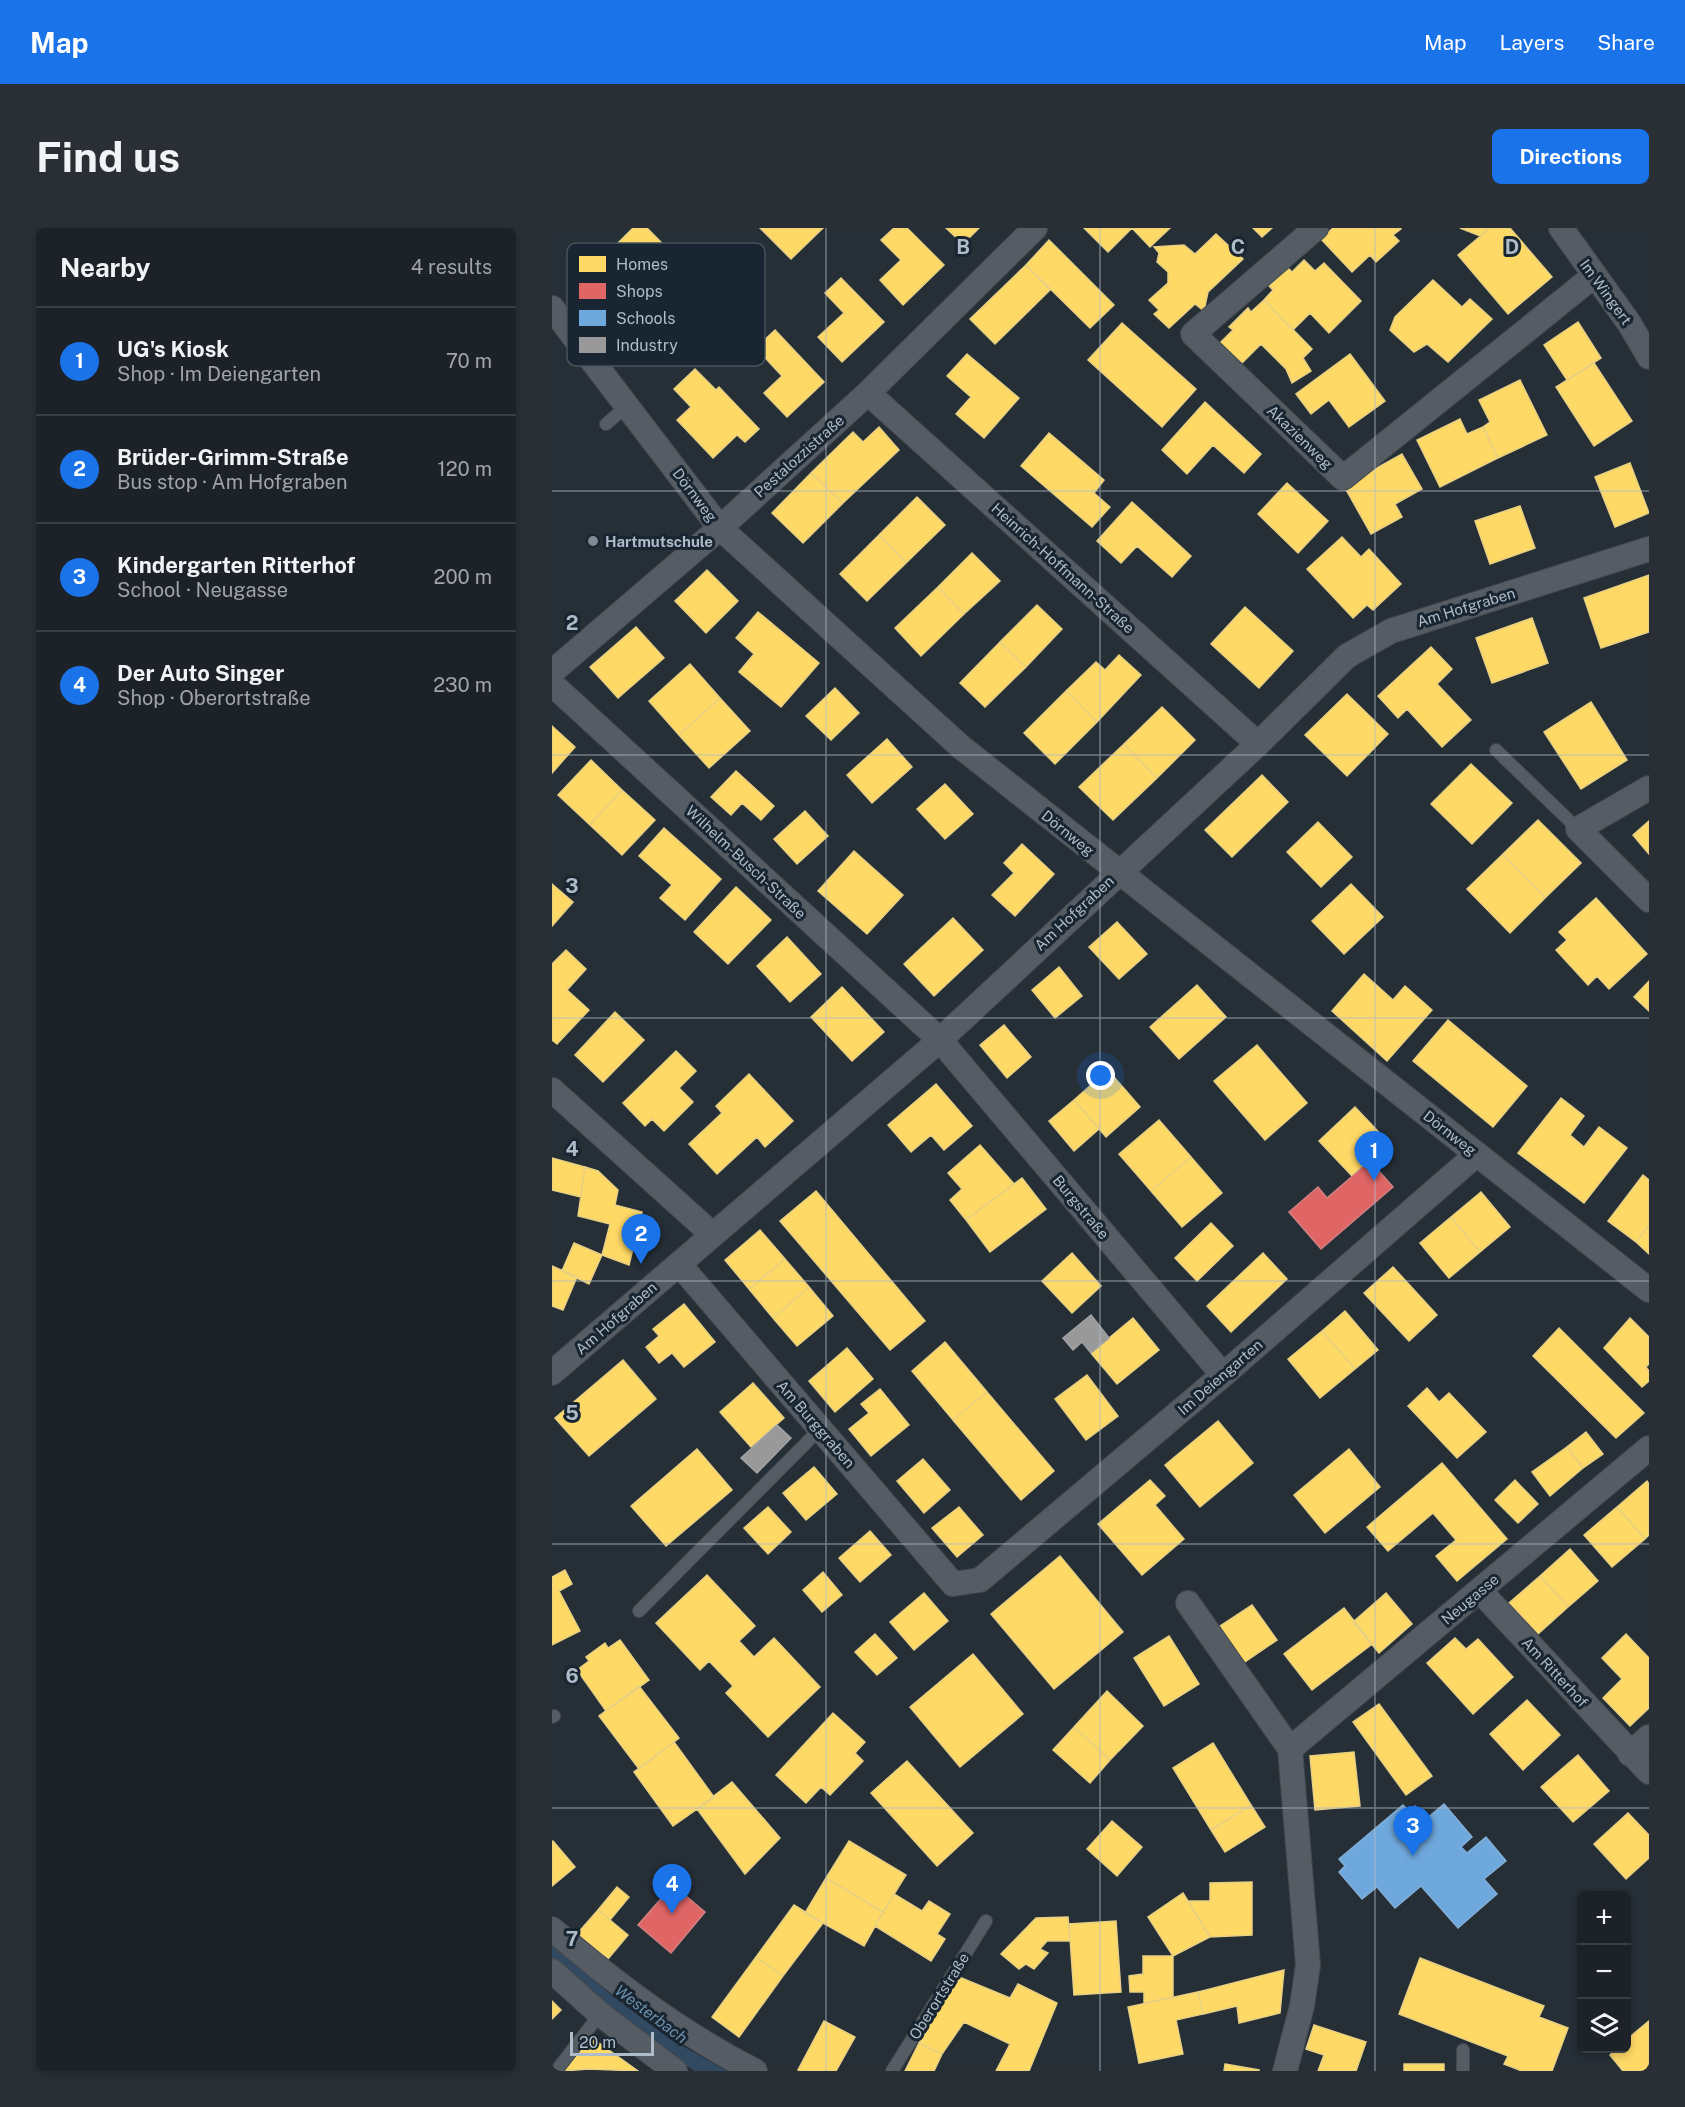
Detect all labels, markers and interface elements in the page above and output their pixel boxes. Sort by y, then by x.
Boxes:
text: Map [30,26,89,59]
text: Map [1424,30,1467,55]
text: Layers [1500,30,1564,55]
text: Share [1597,30,1655,55]
button: Directions [1492,129,1649,184]
text: Find us [36,132,180,181]
text: B [956,235,970,259]
text: C [1231,235,1245,259]
text: D [1505,235,1519,259]
legend [567,243,765,366]
text: Nearby [60,252,150,283]
text: 4 results [411,255,492,279]
text: Homes [616,255,668,274]
street label: Im Wingert [1577,256,1635,328]
text: Shops [616,282,663,301]
text: Schools [616,309,675,328]
text: UG's Kiosk [117,336,229,362]
text: Industry [616,336,678,355]
text: 1 [75,349,84,373]
text: 70 m [446,349,492,373]
text: Shop · Im Deiengarten [117,362,321,386]
street label: Akazienweg [1264,402,1336,472]
street label: Pestalozzistraße [751,411,847,501]
text: Brüder-Grimm-Straße [117,444,349,470]
text: 2 [73,457,86,481]
text: 120 m [438,457,492,481]
street label: Dörnweg [669,465,721,525]
text: Bus stop · Am Hofgraben [117,470,347,494]
street label: Heinrich-Hoffmann-Straße [988,499,1138,637]
place label: Hartmutschule [605,533,713,550]
marker: Hartmutschule [586,534,600,548]
text: Kindergarten Ritterhof [117,552,355,578]
text: 3 [73,565,86,589]
text: 200 m [434,565,492,589]
text: School · Neugasse [117,578,288,602]
street label: Am Hofgraben [1415,584,1517,630]
text: 2 [566,611,578,635]
text: Der Auto Singer [117,660,284,686]
text: 4 [73,673,86,697]
text: 230 m [433,673,492,697]
text: Shop · Oberortstraße [117,686,311,710]
street label: Wilhelm-Busch-Straße [682,802,810,922]
street label: Dörnweg [1038,807,1098,859]
street label: Am Hofgraben [1031,872,1117,954]
text: 3 [565,874,579,898]
your location [1086,1061,1115,1090]
street label: Dörnweg [1420,1107,1480,1159]
pin: 1 [1354,1132,1394,1181]
text: 4 [565,1137,579,1161]
street label: Burgstraße [1049,1172,1113,1242]
pin: 2 [622,1214,661,1264]
street label: Am Hofgraben [572,1278,660,1358]
street label: Im Deiengarten [1174,1336,1266,1418]
street label: Am Burggraben [773,1377,859,1471]
text: 5 [565,1401,579,1425]
street label: Neugasse [1438,1570,1502,1628]
street label: Am Ritterhof [1518,1634,1592,1710]
text: 6 [565,1664,579,1688]
pin: 3 [1394,1806,1432,1856]
pin: 4 [652,1864,692,1914]
map controls [1577,1891,1631,2053]
button: + [1577,1891,1631,1945]
text: 7 [566,1927,578,1951]
button: − [1577,1945,1631,1999]
street label: Oberortstraße [906,1950,972,2042]
water label: Westerbach [611,1981,691,2047]
button: layers [1577,1999,1631,2053]
scale bar [570,2029,654,2056]
text: 20 m [579,2033,616,2052]

